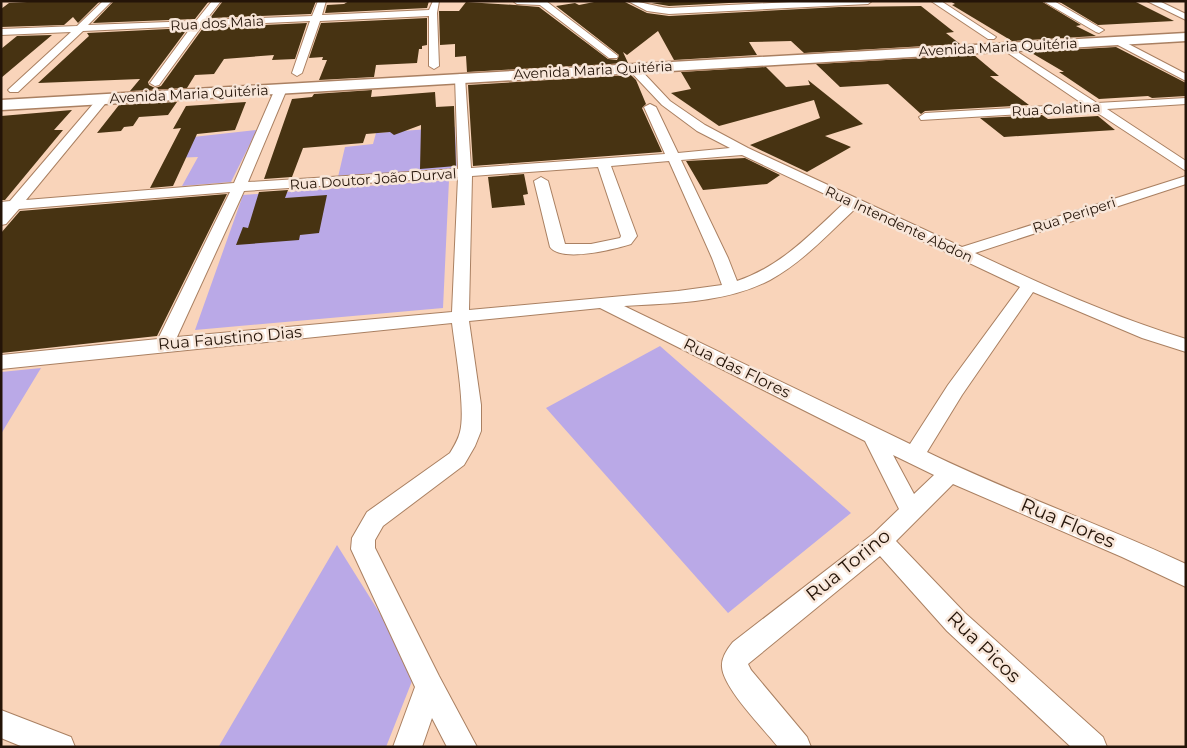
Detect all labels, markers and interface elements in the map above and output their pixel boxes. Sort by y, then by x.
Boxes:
street label: Rua dos Maia [170,12,264,34]
street label: Avenida Maria Quitéria [918,34,1078,60]
street label: Avenida Maria Quitéria [513,57,673,83]
street label: Avenida Maria Quitéria [109,81,269,107]
street label: Rua Colatina [1011,98,1101,120]
street label: Rua Doutor João Durval [289,164,457,194]
street label: Rua Intendente Abdon [822,182,976,266]
street label: Rua Periperi [1030,193,1118,237]
street label: Rua Faustino Dias [157,322,303,354]
street label: Rua das Flores [681,334,794,402]
street label: Rua Flores [1018,493,1118,553]
street label: Rua Torino [801,524,895,606]
street label: Rua Picos [943,606,1025,688]

